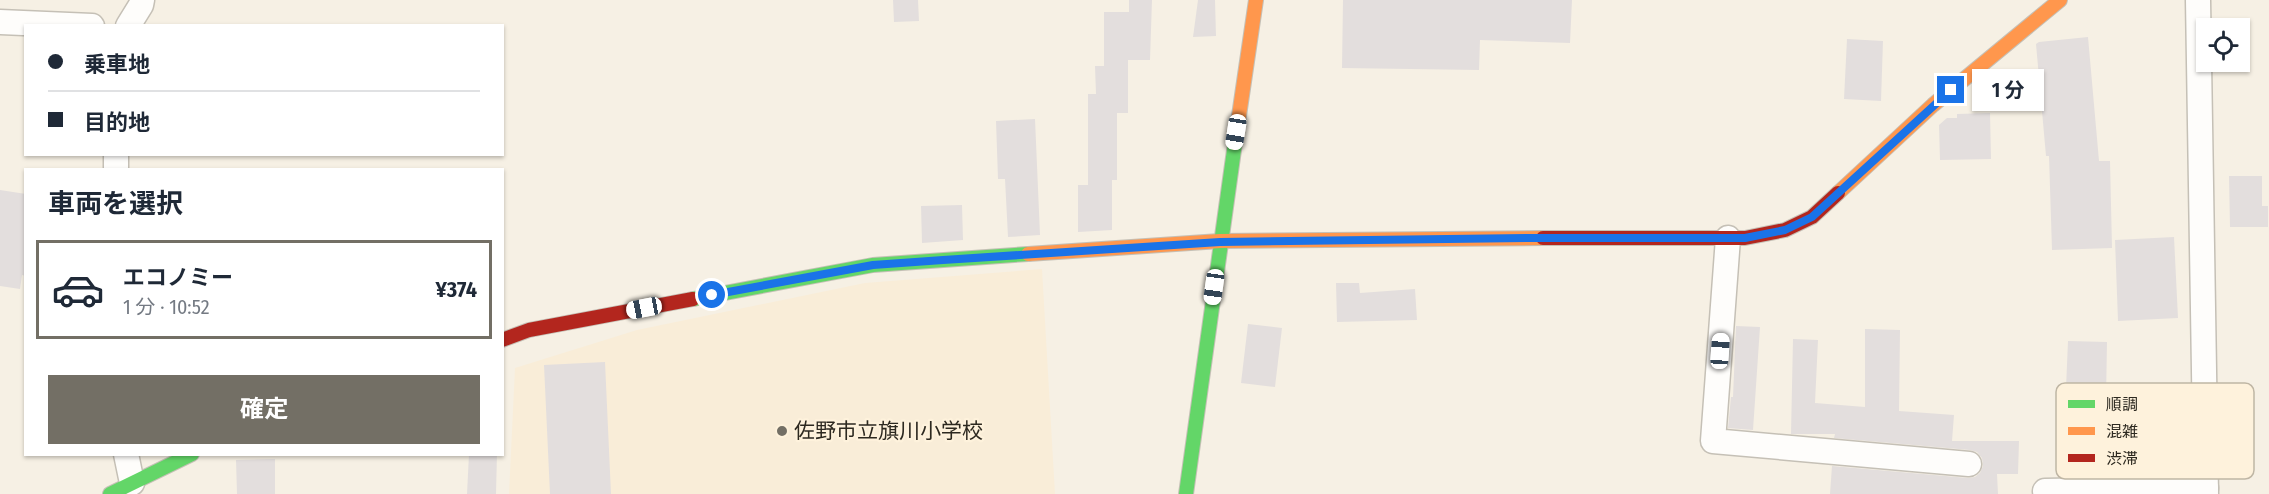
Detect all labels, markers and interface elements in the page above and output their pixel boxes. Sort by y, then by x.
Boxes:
map controls [2196,18,2250,72]
button: locate [2196,18,2250,72]
text: 乗車地 [84,51,150,78]
callout: 1 分 [1972,69,2044,111]
route end [1937,76,1964,103]
text: 1 分 [1992,78,2024,102]
text: 目的地 [84,109,150,136]
car [1224,113,1248,151]
text: 車両を選択 [48,188,183,220]
icon: car [51,263,105,317]
text: エコノミー [123,264,233,291]
car [1203,268,1225,306]
text: ¥374 [436,276,477,303]
route start [698,281,725,308]
text: 1 分 · 10:52 [123,295,209,319]
car [625,296,663,320]
car [1710,332,1730,370]
button: 確定 [48,375,480,444]
legend [2056,383,2254,479]
text: 順調 [2106,395,2138,414]
place label: 佐野市立旗川小学校 [794,418,983,444]
text: 混雑 [2106,422,2138,441]
marker: 佐野市立旗川小学校 [775,424,789,438]
text: 渋滞 [2106,449,2138,468]

